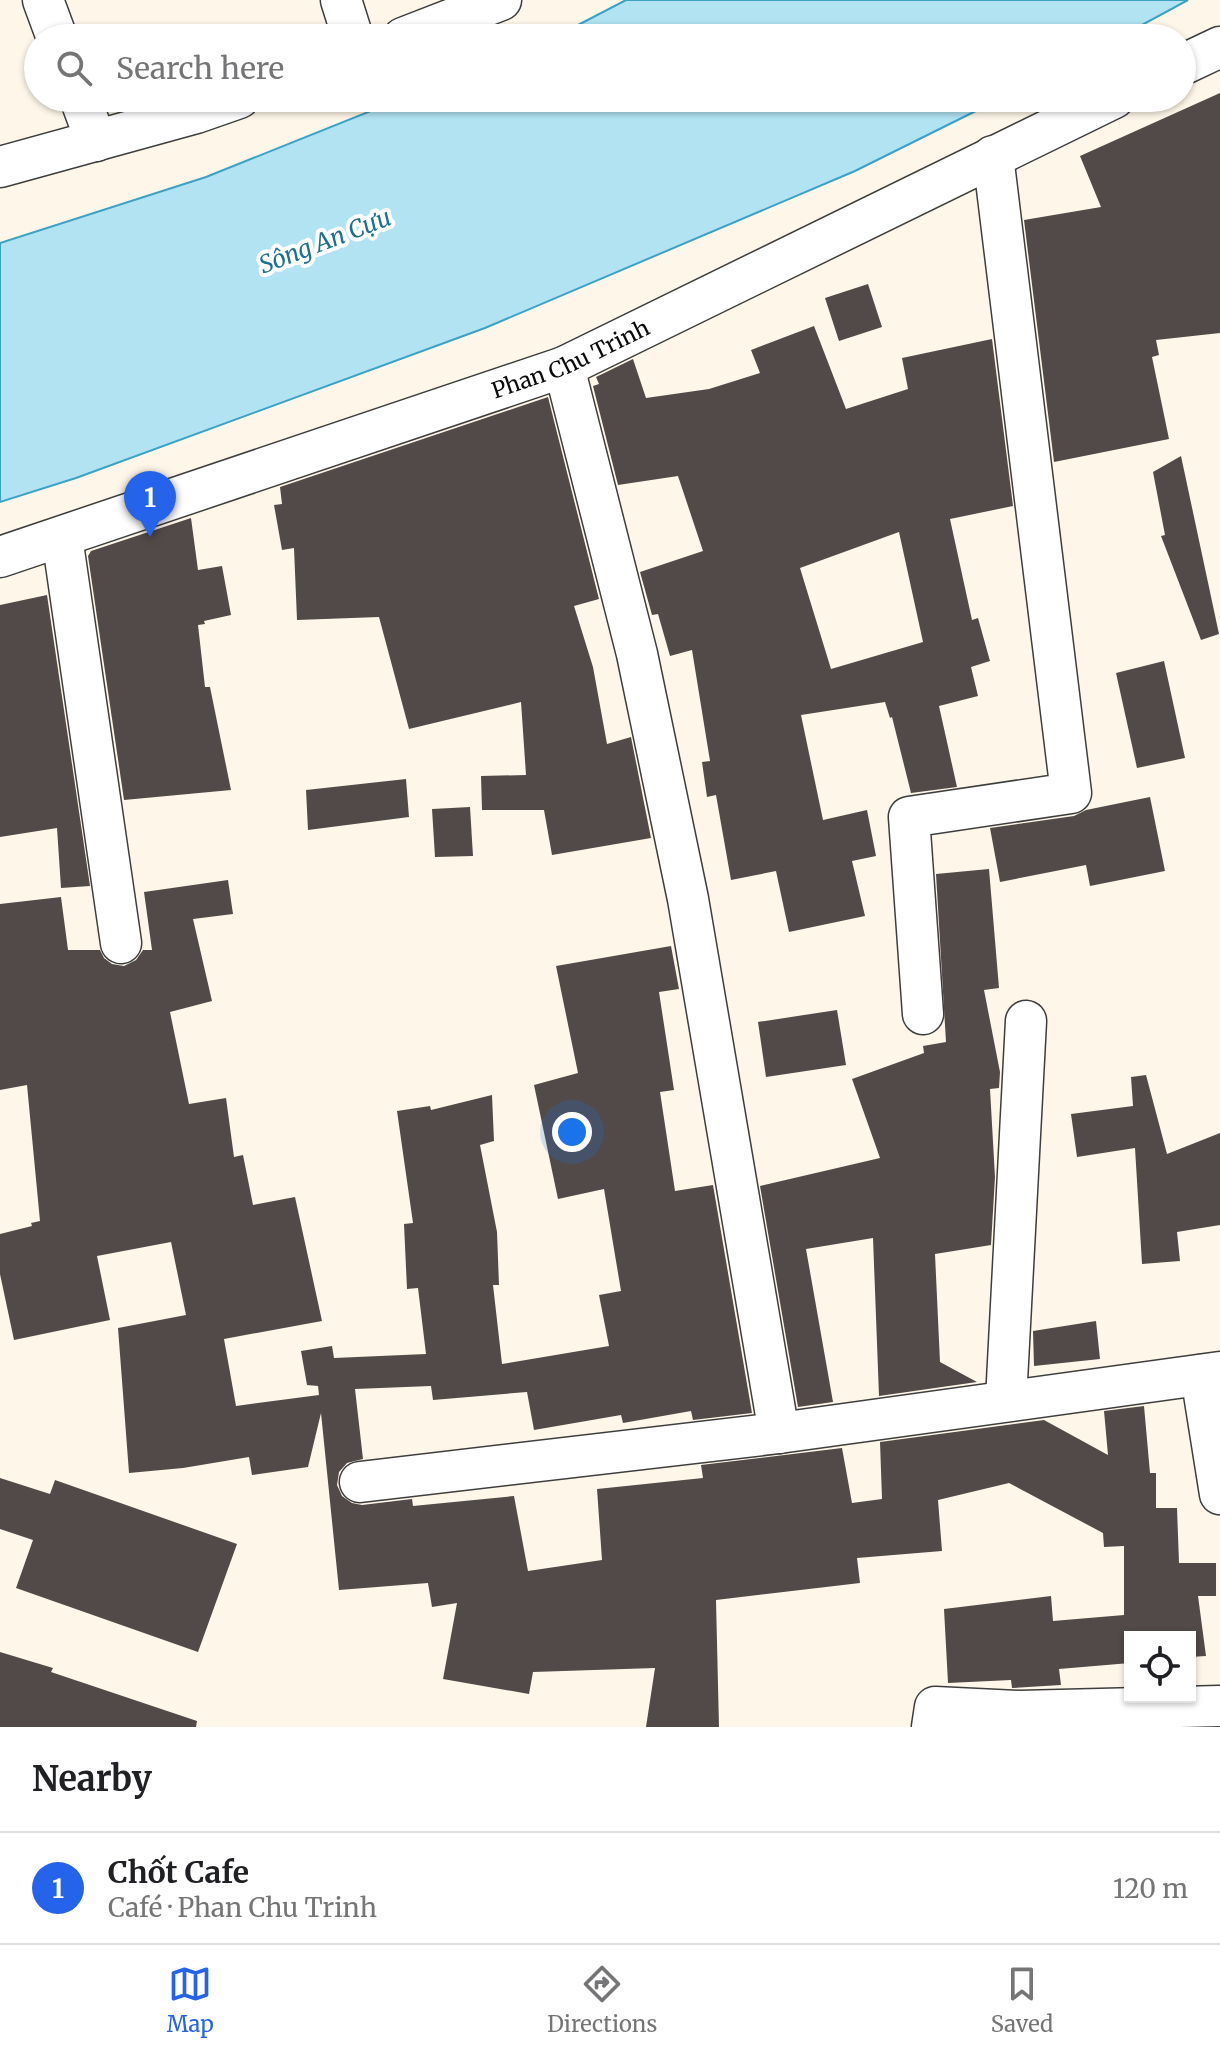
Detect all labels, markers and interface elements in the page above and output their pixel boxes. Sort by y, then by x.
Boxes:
search box [24,24,1196,112]
icon: search [52,46,96,90]
text: Search here [116,49,284,87]
water label: Sông An Cựu [255,202,395,280]
street label: Phan Chu Trinh [488,313,654,404]
pin: 1 [124,471,176,537]
your location [552,1112,592,1152]
map controls [1124,1631,1196,1703]
button: locate [1124,1631,1196,1703]
text: Nearby [32,1758,152,1800]
text: Chốt Cafe [108,1853,249,1891]
text: 1 [52,1872,64,1905]
text: 120 m [1113,1872,1188,1905]
text: Café · Phan Chu Trinh [108,1891,377,1924]
tab: Map [167,1962,214,2038]
tab: Directions [547,1962,657,2038]
tab: Saved [991,1962,1053,2038]

